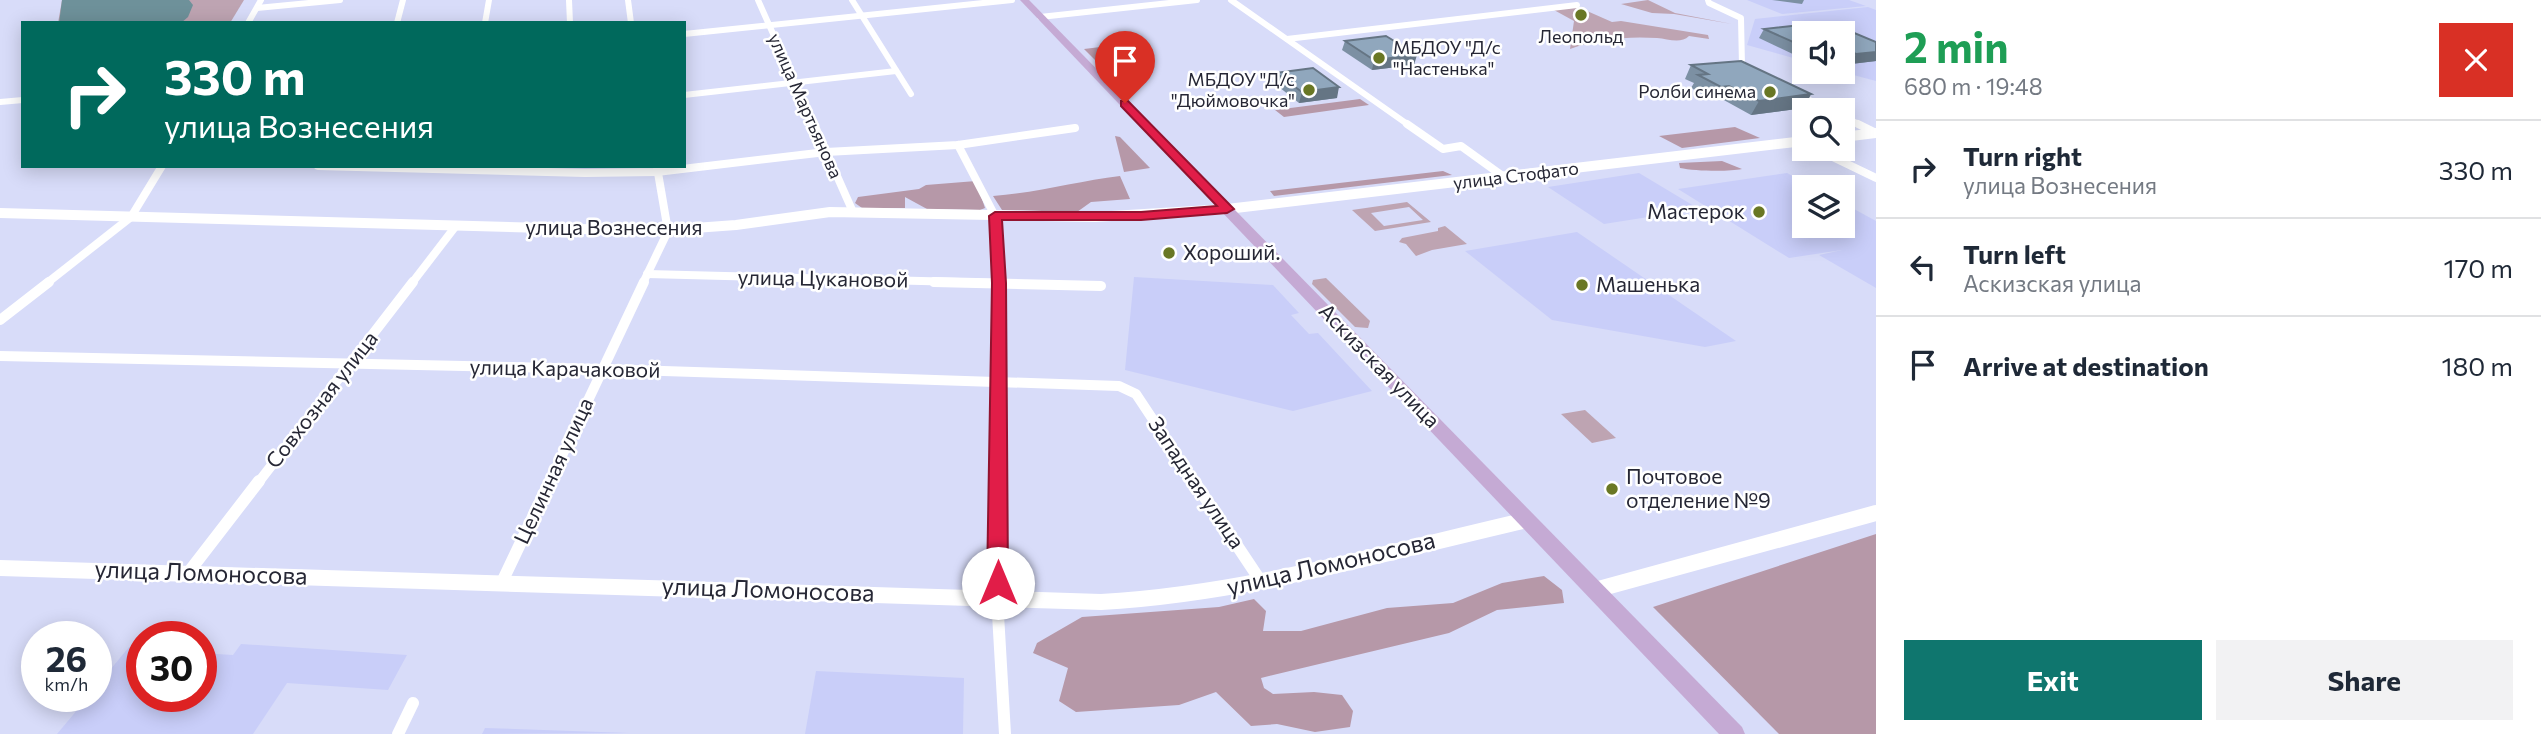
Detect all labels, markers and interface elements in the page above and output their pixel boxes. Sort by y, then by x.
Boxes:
marker: Леопольд [1573,7,1589,23]
text: 2 min [1904,20,2009,72]
map controls [1792,21,1855,238]
button: sound [1792,21,1855,84]
button: close [2439,23,2513,97]
place label: Леопольд [1539,25,1624,47]
street label: улица Мартьянова [764,30,848,182]
pin [1095,31,1155,103]
place label: МБДОУ "Д/с "Настенька" [1393,36,1501,79]
icon: arrive [1106,42,1144,80]
text: 330 m [164,45,305,105]
icon: right [49,49,140,140]
marker: МБДОУ "Д/с "Настенька" [1371,50,1387,66]
place label: МБДОУ "Д/с "Дюймовочка" [1171,68,1295,111]
text: 680 m · 19:48 [1904,72,2043,100]
place label: Ролби синема [1638,80,1756,102]
marker: МБДОУ "Д/с "Дюймовочка" [1301,82,1317,98]
marker: Ролби синема [1762,84,1778,100]
button: search [1792,98,1855,161]
text: улица Вознесения [164,105,434,145]
text: Turn right [1963,140,2082,171]
icon: right [1904,150,1942,188]
text: 330 m [2439,154,2513,185]
street label: улица Стофато [1452,156,1580,194]
text: улица Вознесения [1963,171,2157,199]
button: layers [1792,175,1855,238]
place label: Мастерок [1647,198,1745,223]
marker: Мастерок [1751,204,1767,220]
street label: улица Вознесения [525,214,703,239]
text: Turn left [1963,238,2066,269]
place label: Хороший. [1183,239,1280,264]
marker: Хороший. [1161,245,1177,261]
icon: left [1904,248,1942,286]
text: 170 m [2444,252,2513,283]
street label: улица Цукановой [737,264,909,291]
text: Аскизская улица [1963,269,2141,297]
place label: Машенька [1596,271,1700,296]
marker: Машенька [1574,277,1590,293]
street label: Аскизская улица [1315,298,1446,432]
street label: Совхозная улица [260,326,382,472]
icon: arrive [1904,346,1942,384]
text: Arrive at destination [1963,350,2209,381]
text: 180 m [2441,350,2513,381]
street label: улица Карачаковой [469,353,661,382]
street label: Целинная улица [508,393,597,548]
street label: Западная улица [1144,412,1251,553]
place label: Почтовое отделение №9 [1626,463,1771,512]
marker: Почтовое отделение №9 [1604,481,1620,497]
street label: улица Ломоносова [1223,524,1438,601]
position arrow [961,546,1035,620]
street label: улица Ломоносова [94,553,308,590]
street label: улица Ломоносова [661,570,875,607]
speed limit sign: 30 [126,621,217,712]
text: 26 [46,636,87,679]
button: Exit [1904,640,2202,720]
button: Share [2216,640,2513,720]
text: km/h [45,673,88,695]

